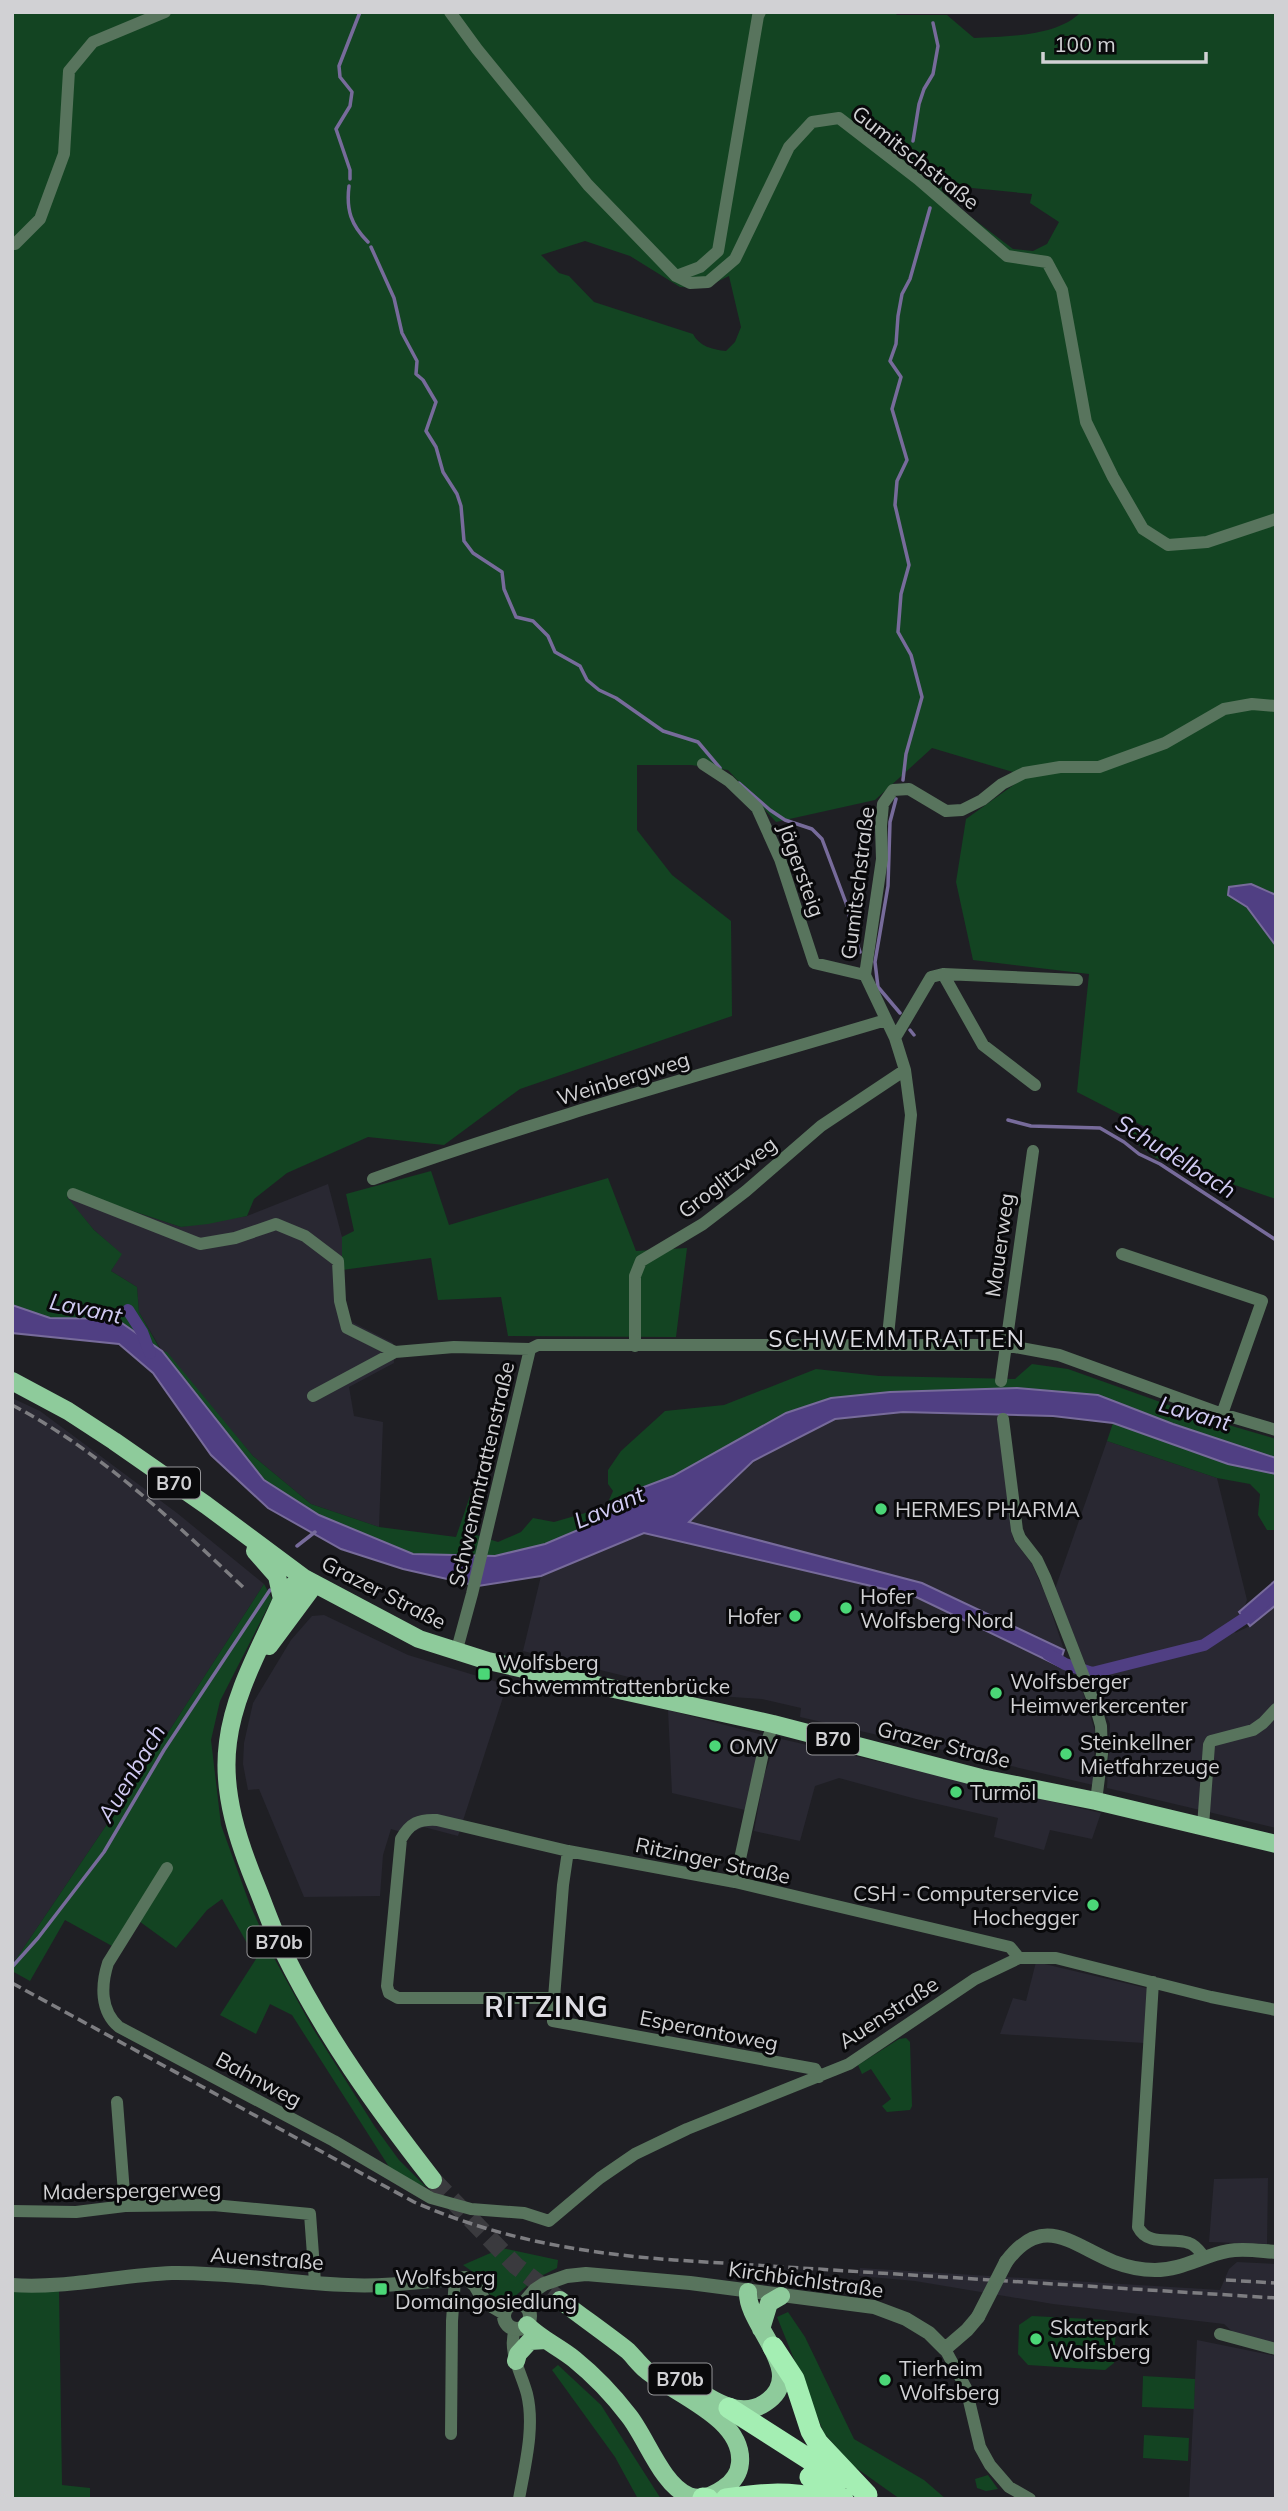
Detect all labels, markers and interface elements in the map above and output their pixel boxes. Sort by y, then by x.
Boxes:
scale bar [1043,21,1206,65]
text: 100 m [1054,31,1116,57]
street label: Gumitschstraße [847,99,985,215]
street label: Gumitschstraße [835,805,879,961]
street label: Jägersteig [773,820,831,920]
street label: Weinbergweg [554,1046,692,1110]
water label: Schudelbach [1110,1107,1242,1205]
street label: Groglitzweg [673,1130,781,1224]
street label: Mauerweg [979,1191,1019,1299]
water label: Lavant [47,1286,126,1330]
district label: SCHWEMMTRATTEN [768,1324,1026,1353]
street label: Schwemmtrattenstraße [442,1359,520,1589]
water label: Lavant [1156,1389,1235,1437]
road number: B70 [148,1468,200,1498]
water label: Lavant [569,1479,649,1535]
place label: HERMES PHARMA [895,1496,1080,1522]
marker: HERMES PHARMA [873,1501,889,1517]
street label: Grazer Straße [318,1550,450,1634]
place label: Hofer Wolfsberg Nord [860,1583,1014,1633]
marker: Hofer Wolfsberg Nord [838,1600,854,1616]
place label: Hofer [727,1603,781,1629]
marker: Hofer [787,1608,803,1624]
place label: Wolfsberg Schwemmtrattenbrücke [498,1649,730,1699]
marker: Wolfsberg Schwemmtrattenbrücke [476,1666,492,1682]
place label: Wolfsberger Heimwerkercenter [1010,1668,1188,1718]
marker: Wolfsberger Heimwerkercenter [988,1685,1004,1701]
street label: Grazer Straße [875,1715,1013,1773]
water label: Auenbach [90,1719,171,1828]
road number: B70 [807,1723,859,1754]
place label: Steinkellner Mietfahrzeuge [1080,1729,1220,1779]
place label: OMV [729,1733,778,1759]
marker: OMV [707,1738,723,1754]
marker: Steinkellner Mietfahrzeuge [1058,1746,1074,1762]
place label: Turmöl [970,1779,1036,1805]
marker: Turmöl [948,1784,964,1800]
street label: Ritzinger Straße [633,1831,793,1889]
place label: CSH - Computerservice Hochegger [853,1880,1079,1930]
marker: CSH - Computerservice Hochegger [1085,1897,1101,1913]
road number: B70b [247,1926,310,1958]
street label: Auenstraße [833,1970,943,2054]
district label: RITZING [484,1989,610,2024]
street label: Esperantoweg [638,2004,780,2056]
street label: Bahnweg [212,2046,306,2112]
street label: Maderspergerweg [42,2175,222,2205]
street label: Auenstraße [209,2241,325,2275]
street label: Kirchbichlstraße [727,2255,885,2303]
place label: Wolfsberg Domaingosiedlung [395,2264,577,2314]
marker: Wolfsberg Domaingosiedlung [373,2281,389,2297]
place label: Skatepark Wolfsberg [1050,2314,1151,2364]
marker: Skatepark Wolfsberg [1028,2331,1044,2347]
place label: Tierheim Wolfsberg [899,2355,1000,2405]
road number: B70b [648,2364,712,2394]
marker: Tierheim Wolfsberg [877,2372,893,2388]

